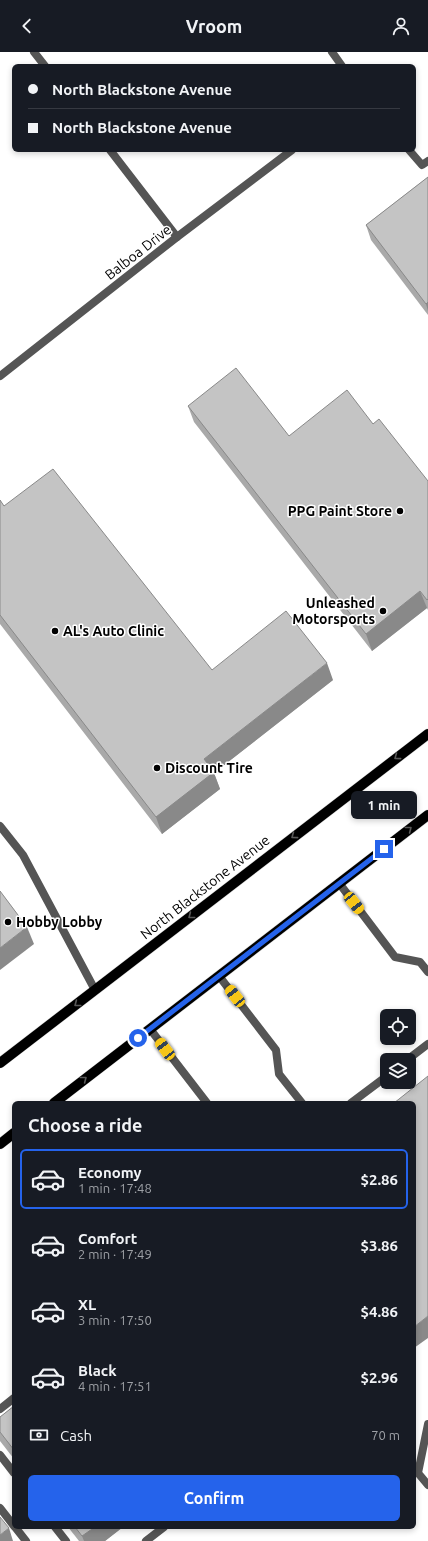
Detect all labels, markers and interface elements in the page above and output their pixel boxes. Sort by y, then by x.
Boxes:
icon: back [16,15,38,37]
icon: person [390,15,412,37]
text: Vroom [186,16,242,36]
text: North Blackstone Avenue [52,81,232,98]
text: North Blackstone Avenue [52,119,232,136]
street label: Balboa Drive [102,221,174,283]
place label: PPG Paint Store [288,503,392,519]
marker: PPG Paint Store [395,506,405,516]
place label: Unleashed Motorsports [292,595,375,627]
marker: Unleashed Motorsports [378,606,388,616]
place label: AL's Auto Clinic [63,623,164,639]
marker: AL's Auto Clinic [50,626,60,636]
one-way arrow [395,753,402,760]
place label: Discount Tire [165,760,253,776]
marker: Discount Tire [152,763,162,773]
callout: 1 min [351,791,417,819]
text: 1 min [368,798,400,812]
one-way arrow [405,827,412,834]
street label: North Blackstone Avenue [137,832,273,942]
one-way arrow [291,832,298,839]
route end [375,840,393,858]
car [342,890,366,916]
one-way arrow [188,911,195,918]
place label: Hobby Lobby [16,914,103,930]
marker: Hobby Lobby [3,917,13,927]
car [223,983,247,1009]
one-way arrow [74,999,81,1006]
map controls [380,1009,416,1089]
button: locate [380,1009,416,1045]
route start [129,1029,147,1047]
car [153,1036,177,1062]
button: layers [380,1053,416,1089]
one-way arrow [80,1077,87,1084]
text: Choose a ride [28,1115,142,1135]
icon: car [30,1161,66,1197]
text: Economy [78,1164,142,1181]
text: $2.86 [360,1171,398,1188]
text: 1 min · 17:48 [78,1181,152,1195]
icon: car [30,1227,66,1263]
text: Comfort [78,1230,137,1247]
text: $3.86 [360,1237,398,1254]
text: 2 min · 17:49 [78,1247,152,1261]
icon: car [30,1293,66,1329]
text: XL [78,1296,96,1313]
text: $4.86 [360,1303,398,1320]
text: 3 min · 17:50 [78,1313,152,1327]
icon: car [30,1359,66,1395]
text: Black [78,1362,117,1379]
text: $2.96 [360,1369,398,1386]
text: 4 min · 17:51 [78,1379,152,1393]
icon: cash [28,1424,50,1446]
text: Cash [60,1427,92,1444]
text: 70 m [371,1428,400,1442]
button: Confirm [28,1475,400,1521]

